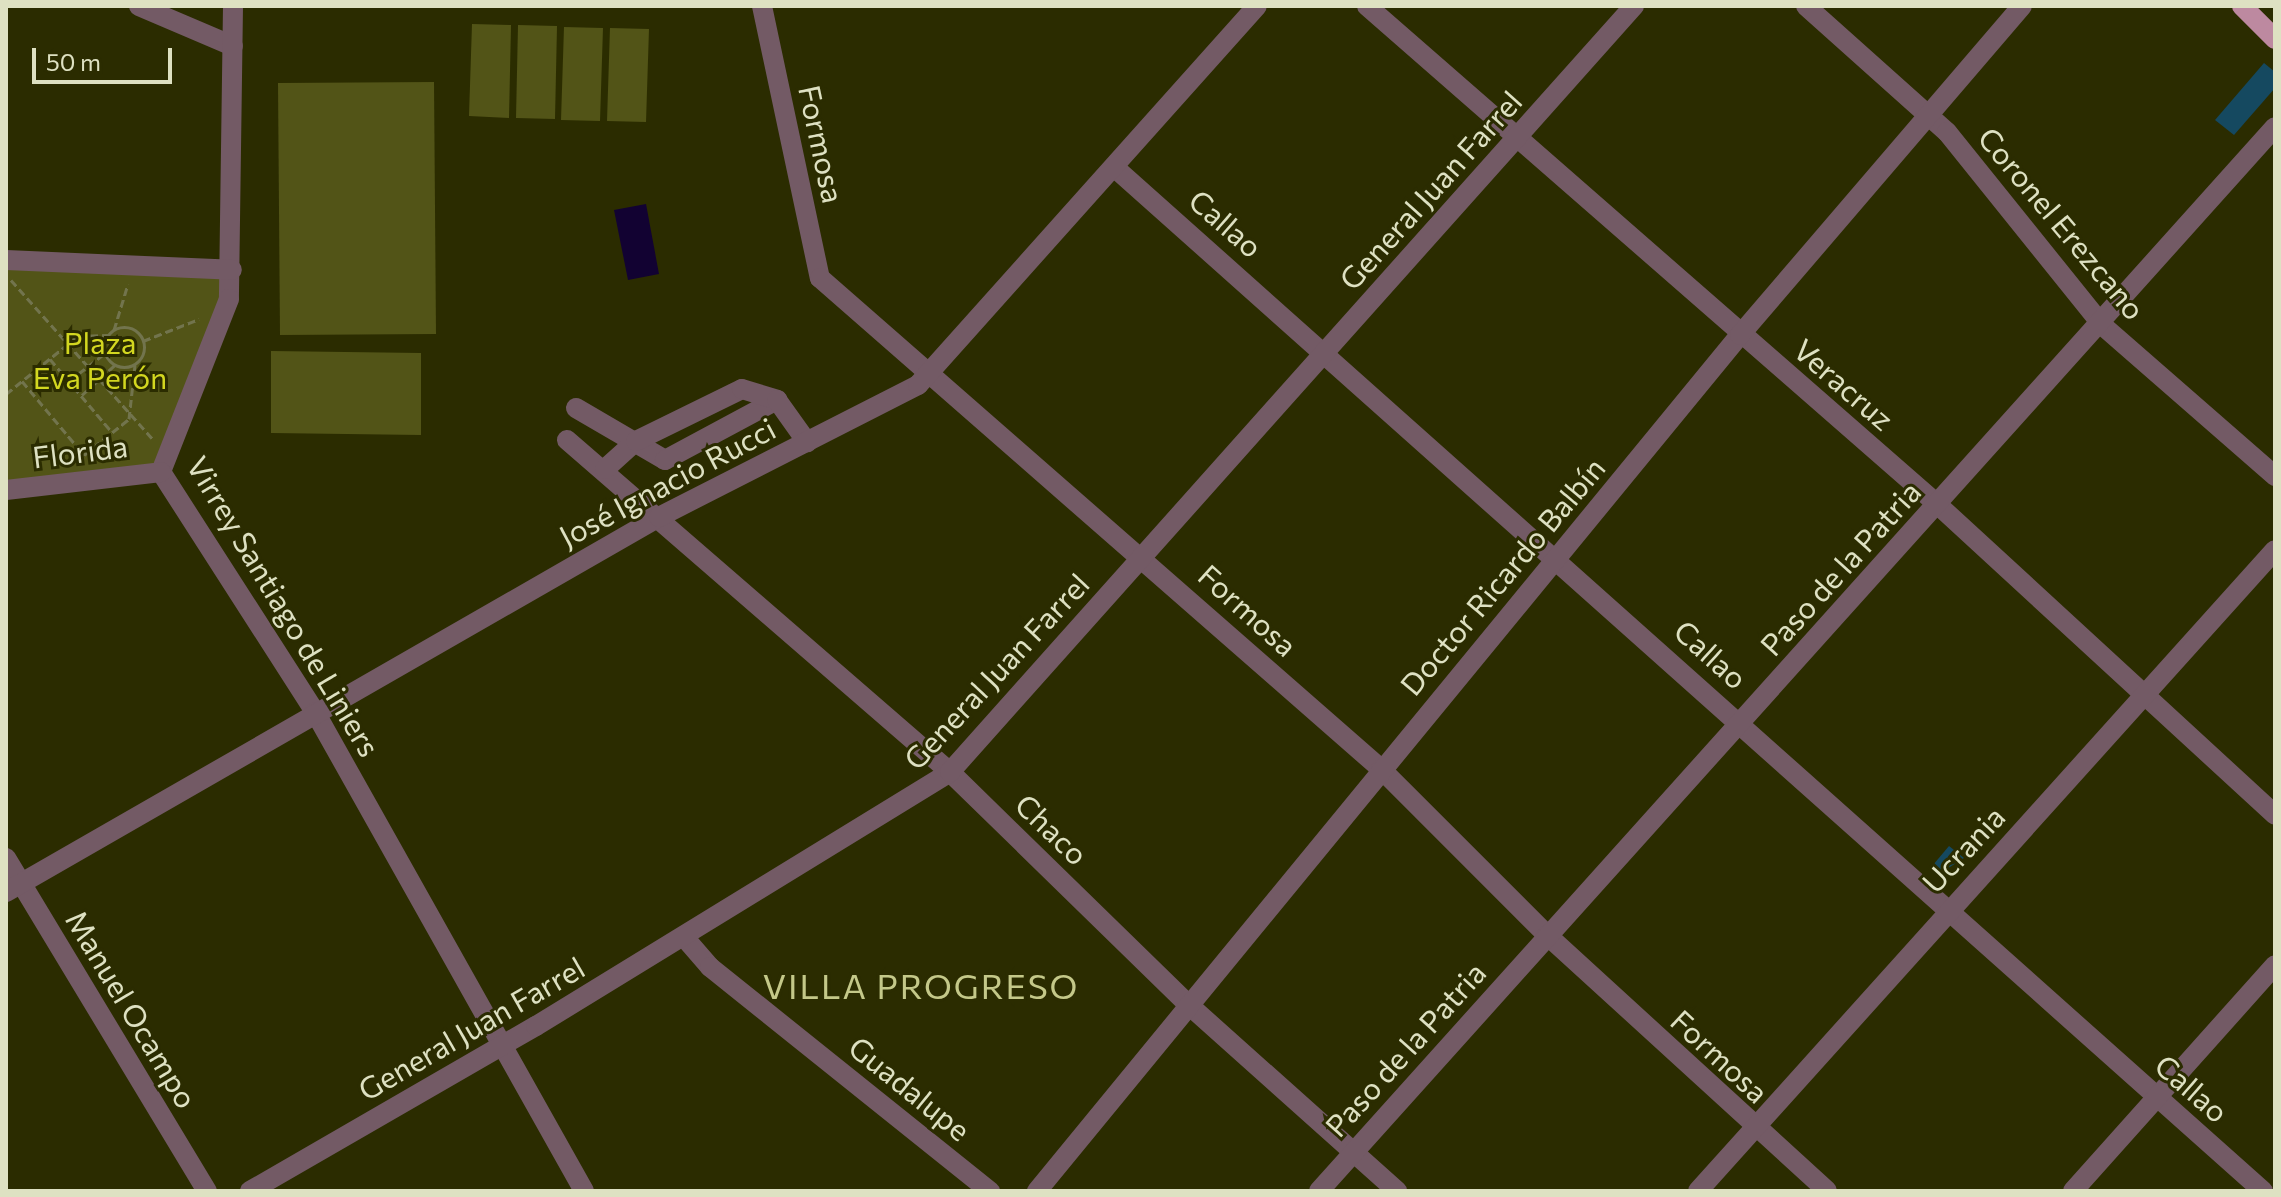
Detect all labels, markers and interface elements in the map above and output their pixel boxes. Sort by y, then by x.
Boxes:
scale bar [36,32,176,82]
text: 50 m [46,47,101,76]
street label: Formosa [792,82,852,206]
street label: General Juan Farrel [1331,83,1529,297]
street label: Coronel Erezcano [1971,120,2153,326]
street label: Callao [1182,182,1270,264]
park label: Plaza Eva Perón [33,324,167,394]
street label: Veracruz [1787,331,1901,437]
street label: José Ignacio Rucci [553,410,781,554]
street label: Florida [30,427,130,475]
street label: Virrey Santiago de Liniers [180,449,388,763]
street label: Doctor Ricardo Balbín [1392,450,1612,702]
street label: Paso de la Patria [1752,473,1928,663]
street label: Formosa [1192,557,1304,663]
street label: General Juan Farrel [896,566,1096,776]
street label: Callao [1667,612,1755,696]
street label: Chaco [1008,786,1096,872]
street label: Ucrania [1914,798,2012,900]
street label: Manuel Ocampo [59,904,205,1114]
street label: General Juan Farrel [352,949,590,1107]
street label: Paso de la Patria [1317,954,1493,1144]
district label: VILLA PROGRESO [763,966,1079,1006]
street label: Formosa [1664,1002,1776,1110]
street label: Guadalupe [842,1028,978,1148]
street label: Callao [2148,1047,2236,1129]

